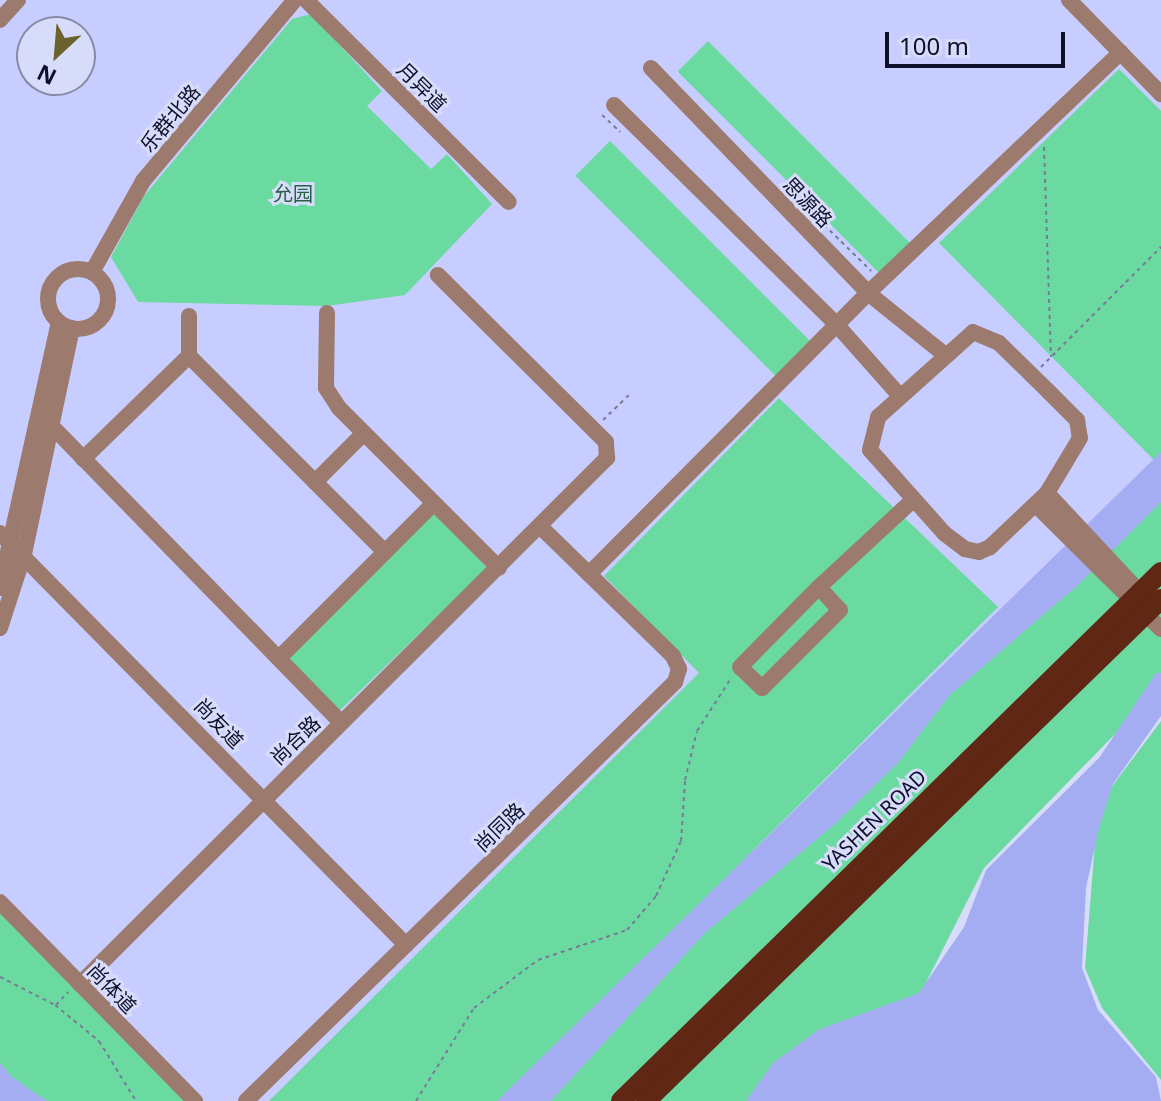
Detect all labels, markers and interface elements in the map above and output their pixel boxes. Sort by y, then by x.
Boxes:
north arrow [16,16,96,96]
scale bar [889,16,1069,66]
text: 100 m [899,29,969,62]
street label: 月异道 [392,57,452,117]
text: N [32,58,61,93]
street label: 乐群北路 [135,80,205,156]
street label: 思源路 [779,172,837,232]
park label: 允园 [273,181,313,205]
street label: 尚友道 [190,693,248,753]
street label: 尚合路 [265,711,325,769]
street label: YASHEN ROAD [817,764,931,876]
street label: 尚同路 [469,798,529,856]
street label: 尚体道 [83,958,141,1018]

